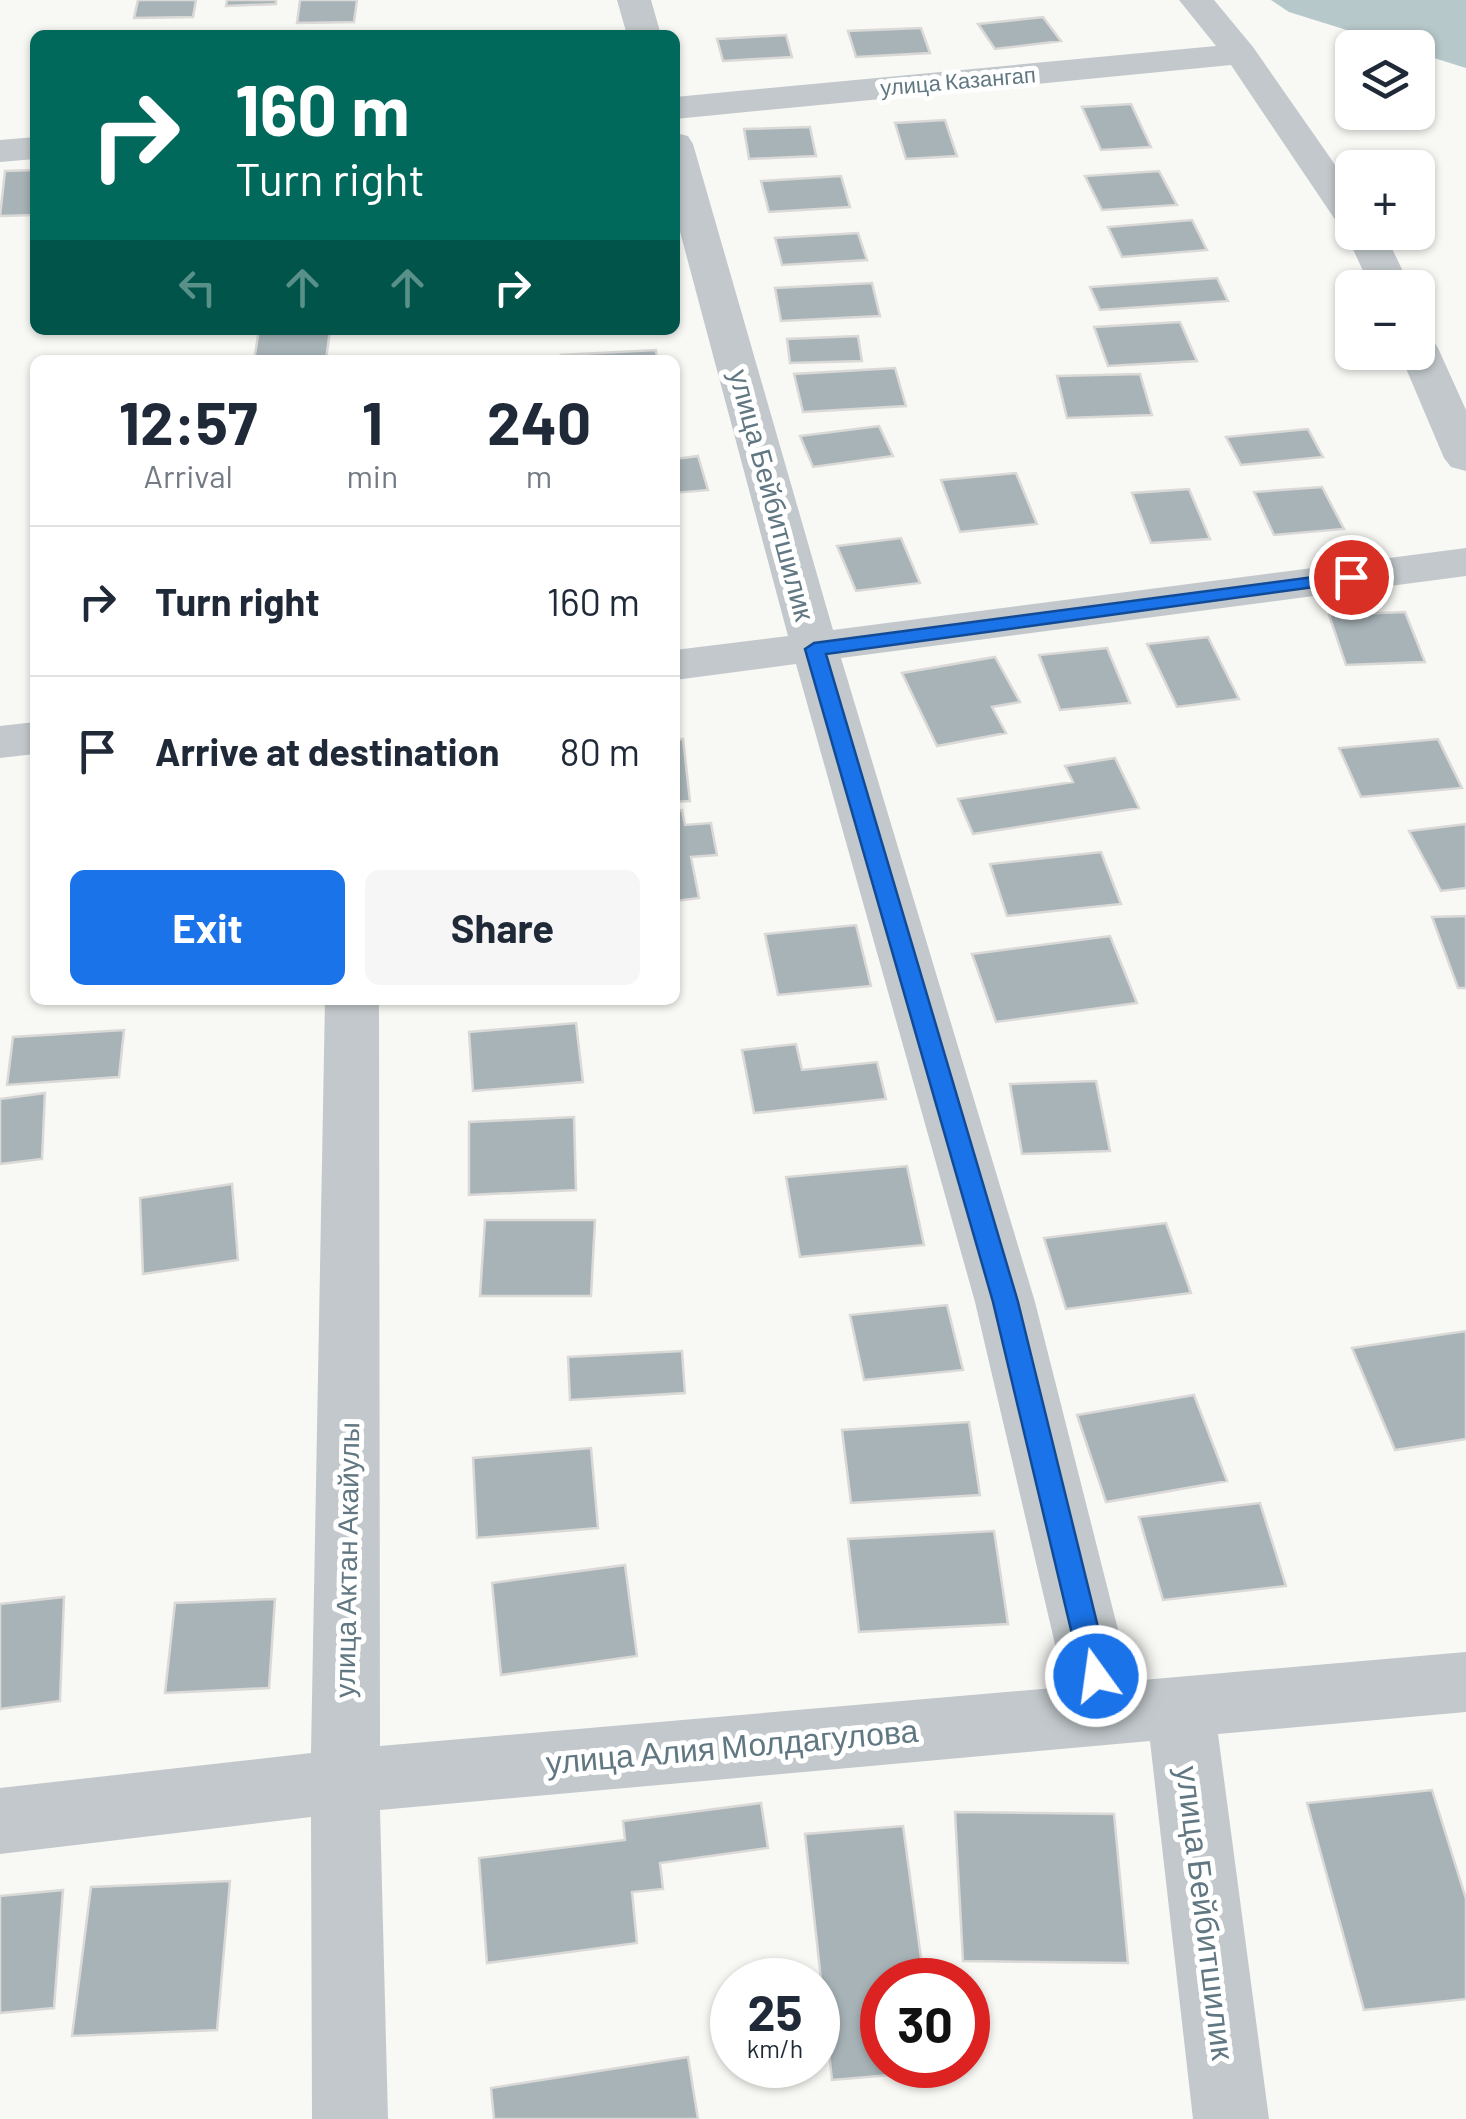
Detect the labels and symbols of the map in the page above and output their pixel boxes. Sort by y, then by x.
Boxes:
street label: улица Казангап [879,60,1037,101]
street label: улица Бейбитшилик [723,365,823,625]
pin [1309,535,1394,620]
street label: улица Актан Акайулы [327,1422,365,1698]
position arrow [1044,1624,1148,1728]
street label: улица Алия Молдагулова [544,1710,920,1781]
street label: улица Бейбитшилик [1169,1764,1244,2063]
speed limit sign: 30 [860,1958,990,2088]

